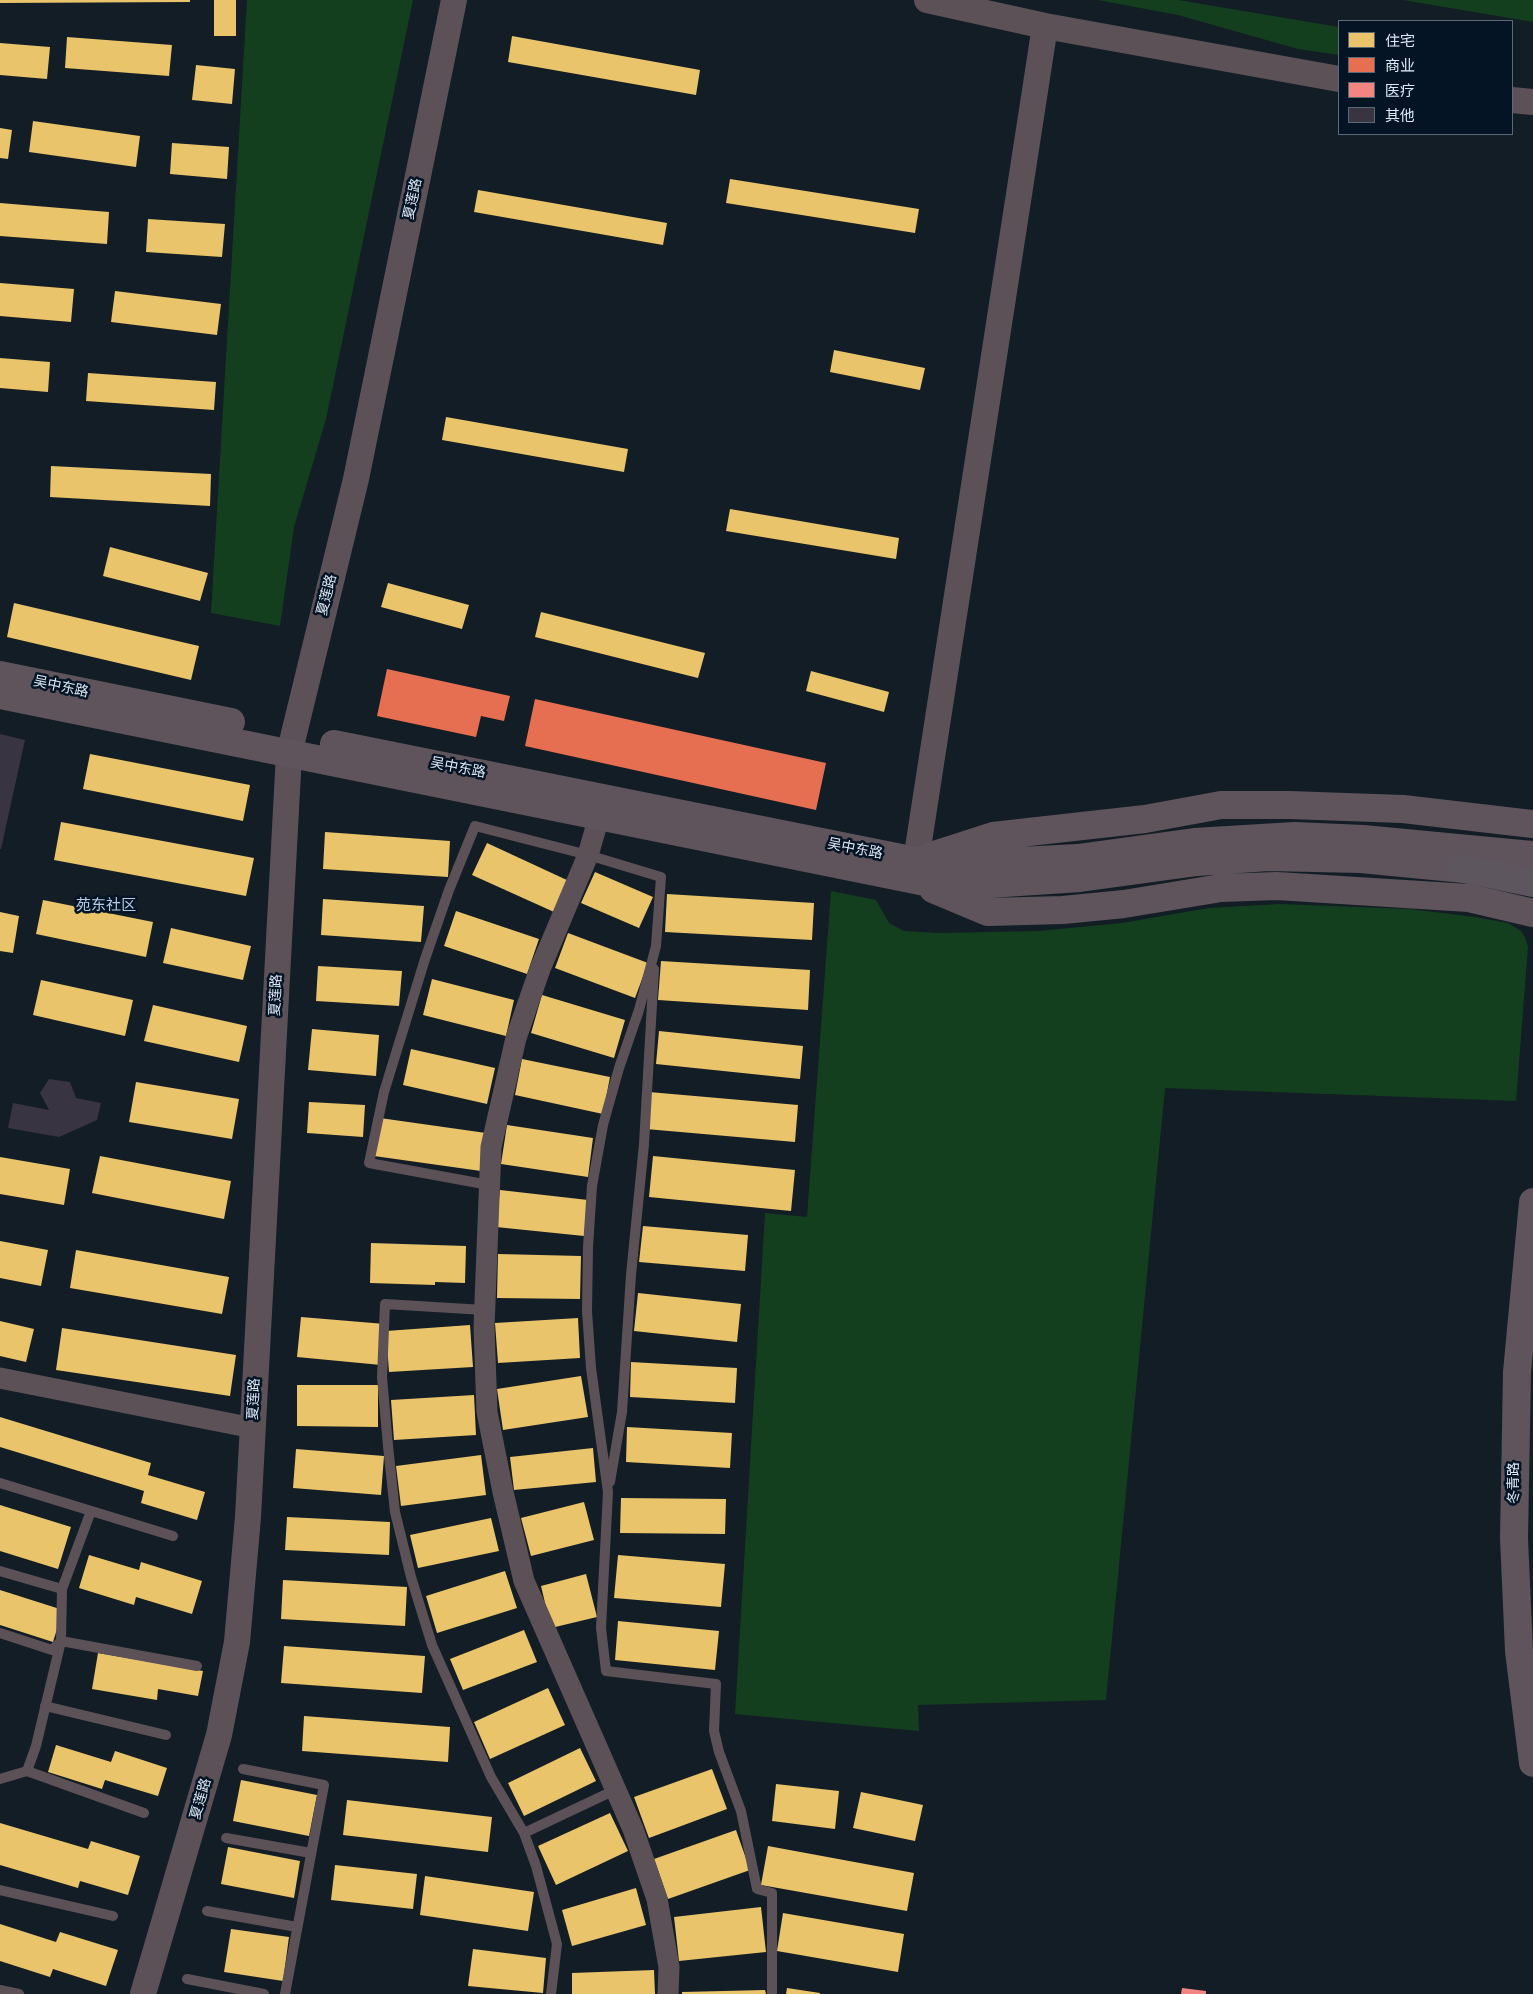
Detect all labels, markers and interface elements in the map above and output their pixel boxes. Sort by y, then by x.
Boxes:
legend [1338,20,1513,135]
text: 住宅 [1385,31,1415,50]
text: 商业 [1385,56,1415,75]
text: 医疗 [1385,81,1415,100]
text: 其他 [1385,106,1415,125]
street label: 夏莲路 [400,177,426,221]
street label: 夏莲路 [314,573,340,617]
street label: 吴中东路 [32,673,90,701]
street label: 吴中东路 [429,754,487,782]
street label: 吴中东路 [826,835,884,863]
district label: 苑东社区 [76,897,136,915]
street label: 夏莲路 [267,974,285,1016]
street label: 夏莲路 [245,1378,263,1420]
street label: 冬青路 [1506,1462,1522,1504]
street label: 夏莲路 [187,1776,215,1822]

